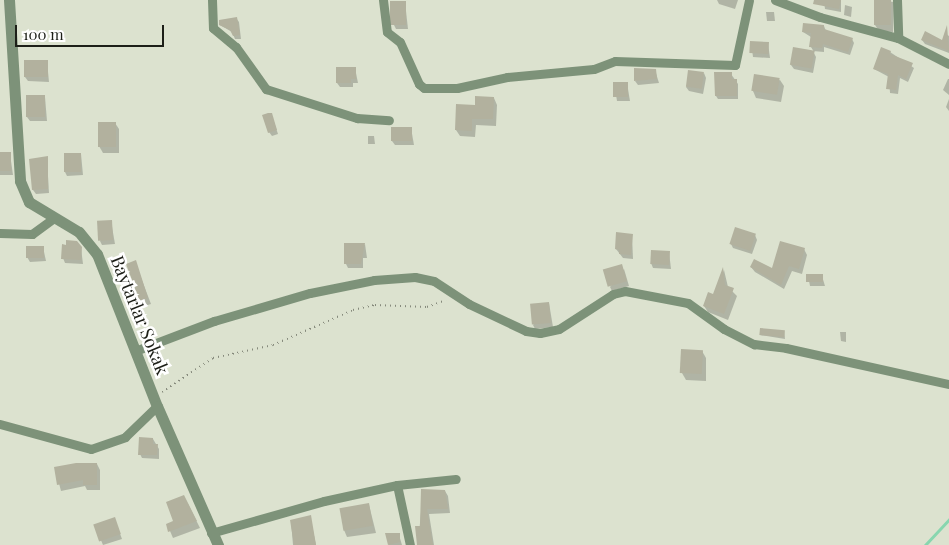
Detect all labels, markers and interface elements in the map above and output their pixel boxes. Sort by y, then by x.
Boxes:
scale bar [18,15,166,47]
text: 100 m [23,24,64,44]
street label: Baytarlar Sokak [106,252,174,378]

